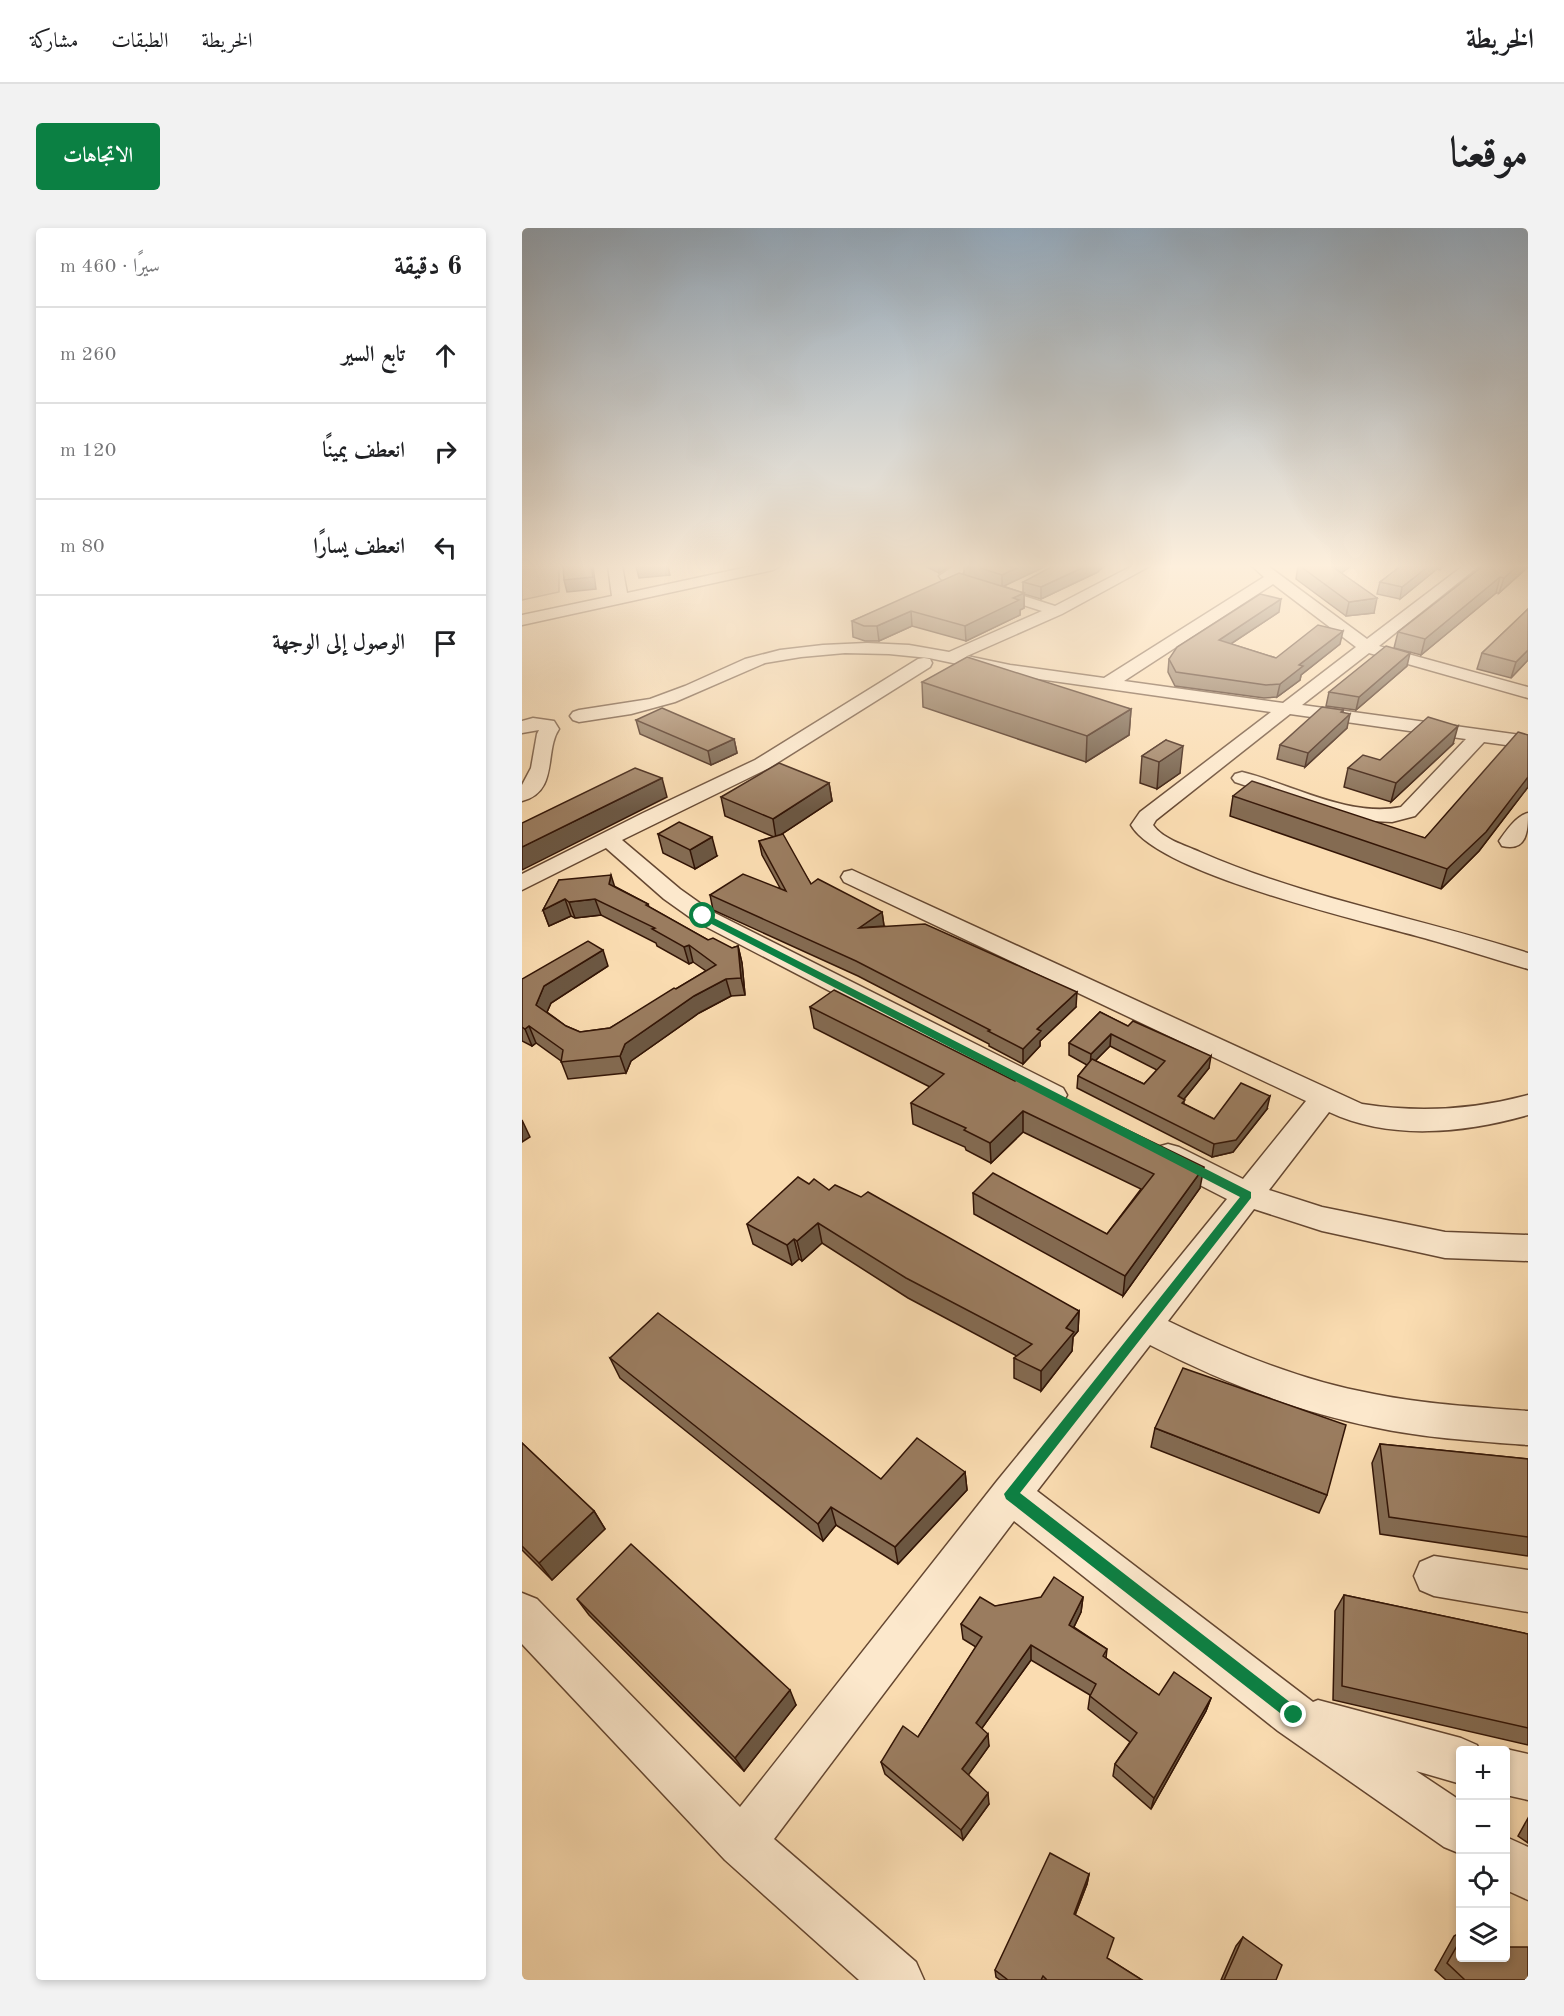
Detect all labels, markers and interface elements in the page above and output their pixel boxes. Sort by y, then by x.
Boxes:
text: الخريطة [1466,27,1534,55]
text: مشاركة [30,31,78,52]
text: الطبقات [111,31,168,52]
text: الخريطة [201,31,253,52]
button: الاتجاهات [36,123,160,190]
text: موقعنا [1450,134,1528,176]
text: 6 دقيقة [394,254,462,280]
text: سيرًا · 460 m [60,257,160,277]
icon: ahead [429,339,462,372]
text: تابع السير [341,344,405,366]
text: 260 m [60,345,116,365]
icon: right [429,435,462,468]
text: انعطف يمينًا [322,440,405,462]
text: 120 m [60,441,116,461]
icon: left [429,531,462,564]
text: انعطف يسارًا [313,536,405,558]
text: 80 m [60,537,105,557]
icon: arrive [429,627,462,660]
text: الوصول إلى الوجهة [272,632,405,654]
route start [689,902,715,928]
route end [1280,1701,1306,1727]
map controls [1456,1746,1510,1962]
button: + [1456,1746,1510,1800]
button: − [1456,1800,1510,1854]
button: locate [1456,1854,1510,1908]
button: layers [1456,1908,1510,1962]

